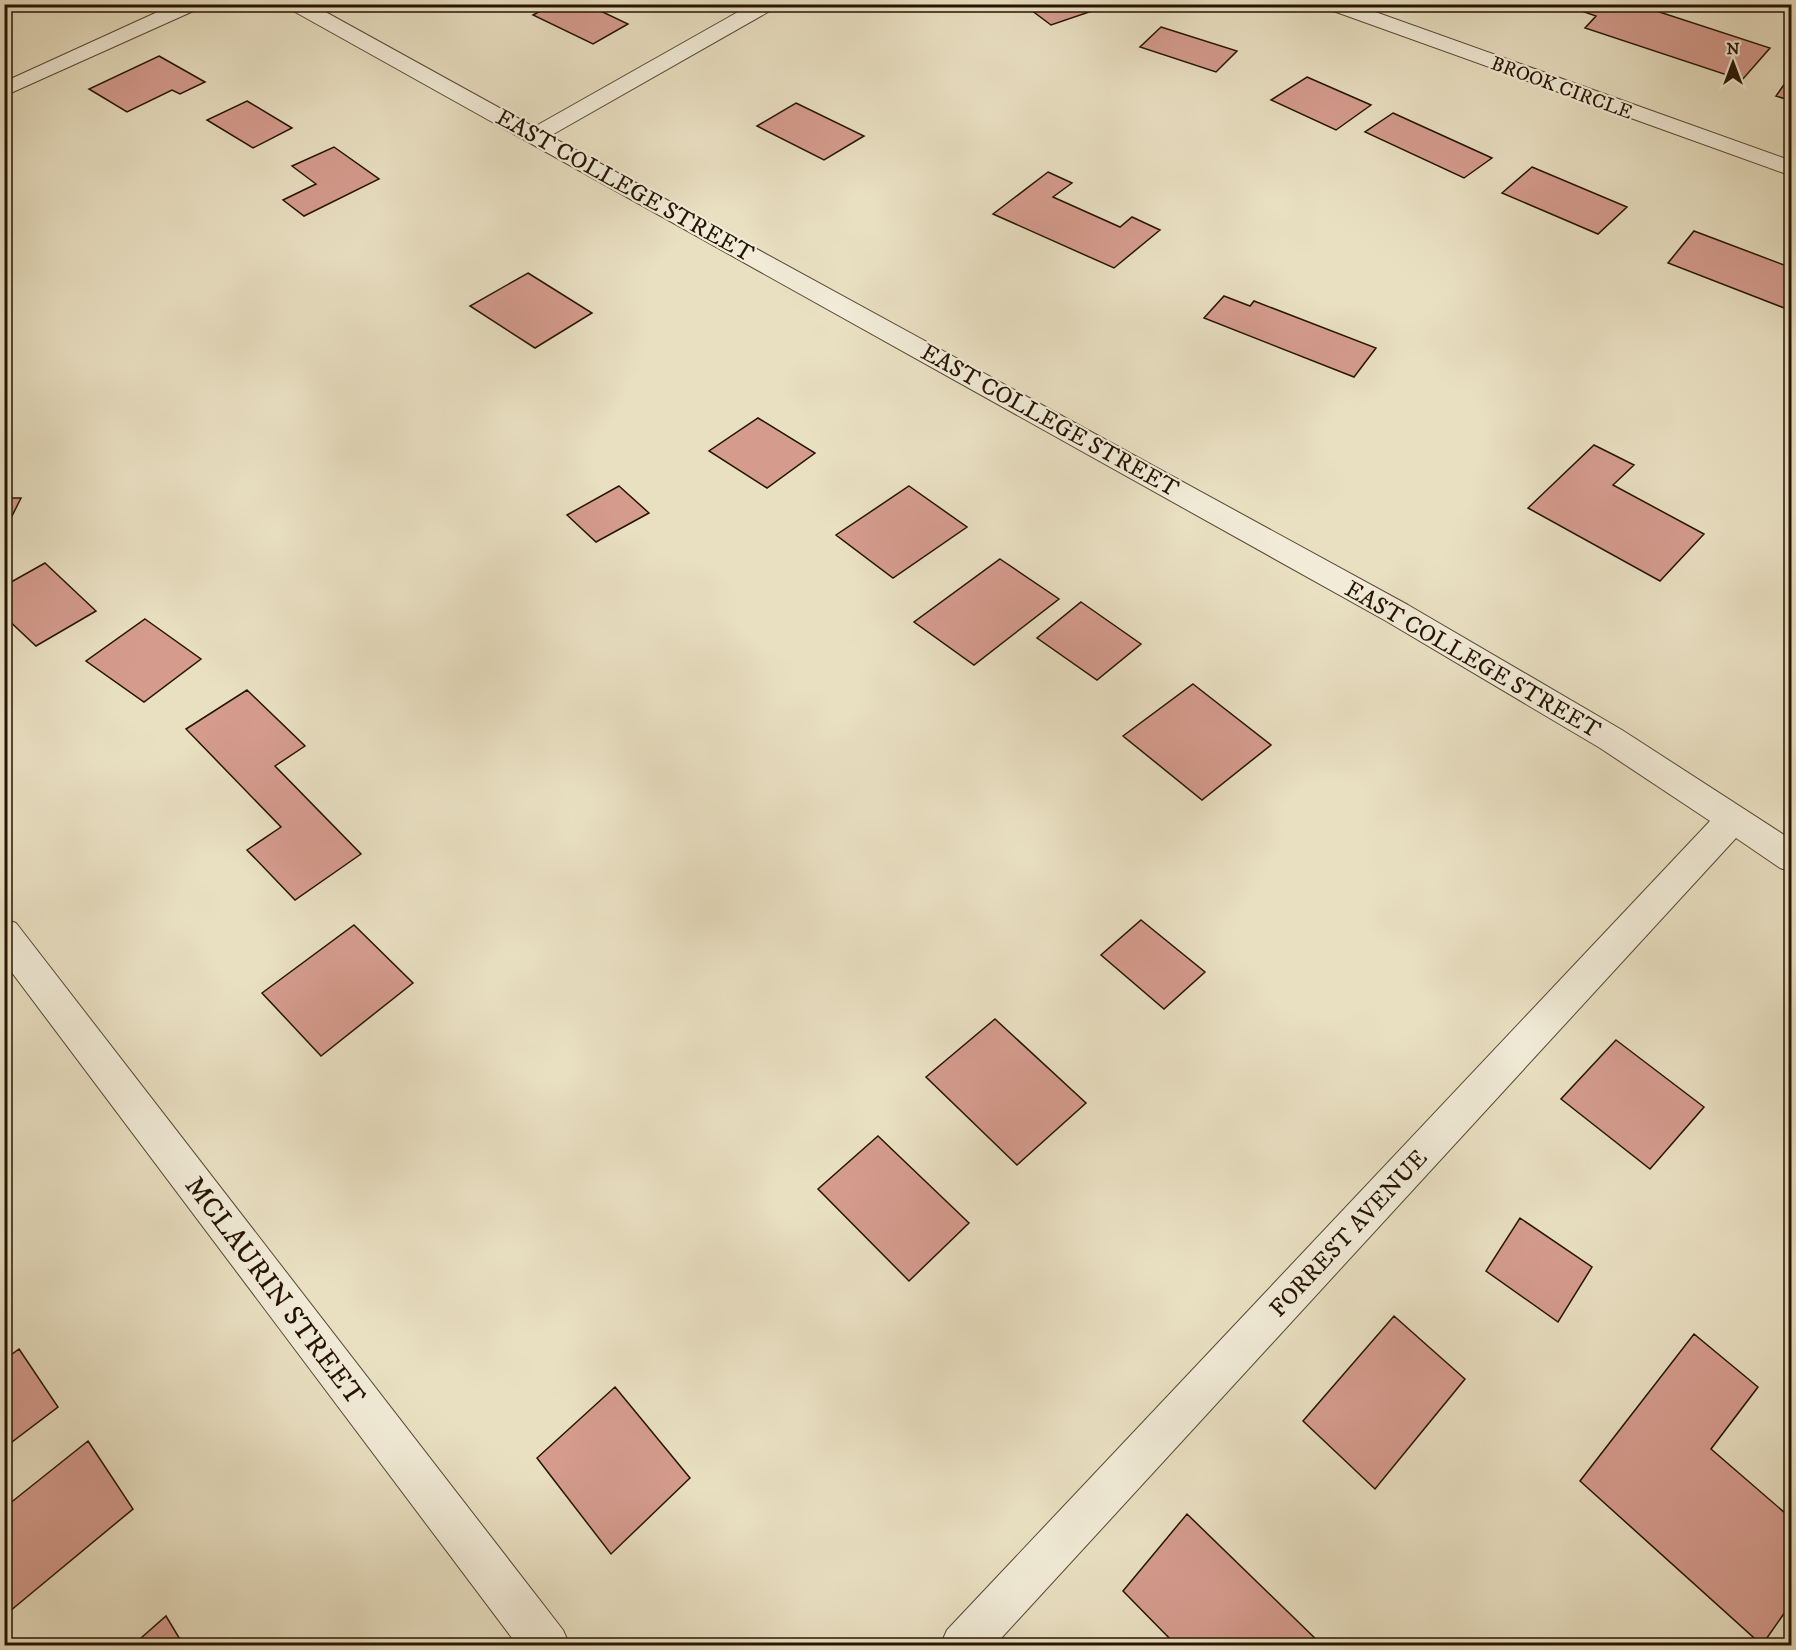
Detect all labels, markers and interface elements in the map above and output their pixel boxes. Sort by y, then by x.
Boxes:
north arrow [1703,33,1763,93]
text: N [1726,39,1740,59]
street label: BROOK CIRCLE [1487,51,1636,126]
street label: EAST COLLEGE STREET [490,102,759,269]
street label: EAST COLLEGE STREET [915,337,1184,504]
street label: EAST COLLEGE STREET [1339,574,1606,745]
street label: FORREST AVENUE [1263,1144,1434,1324]
street label: MCLAURIN STREET [177,1169,372,1412]

